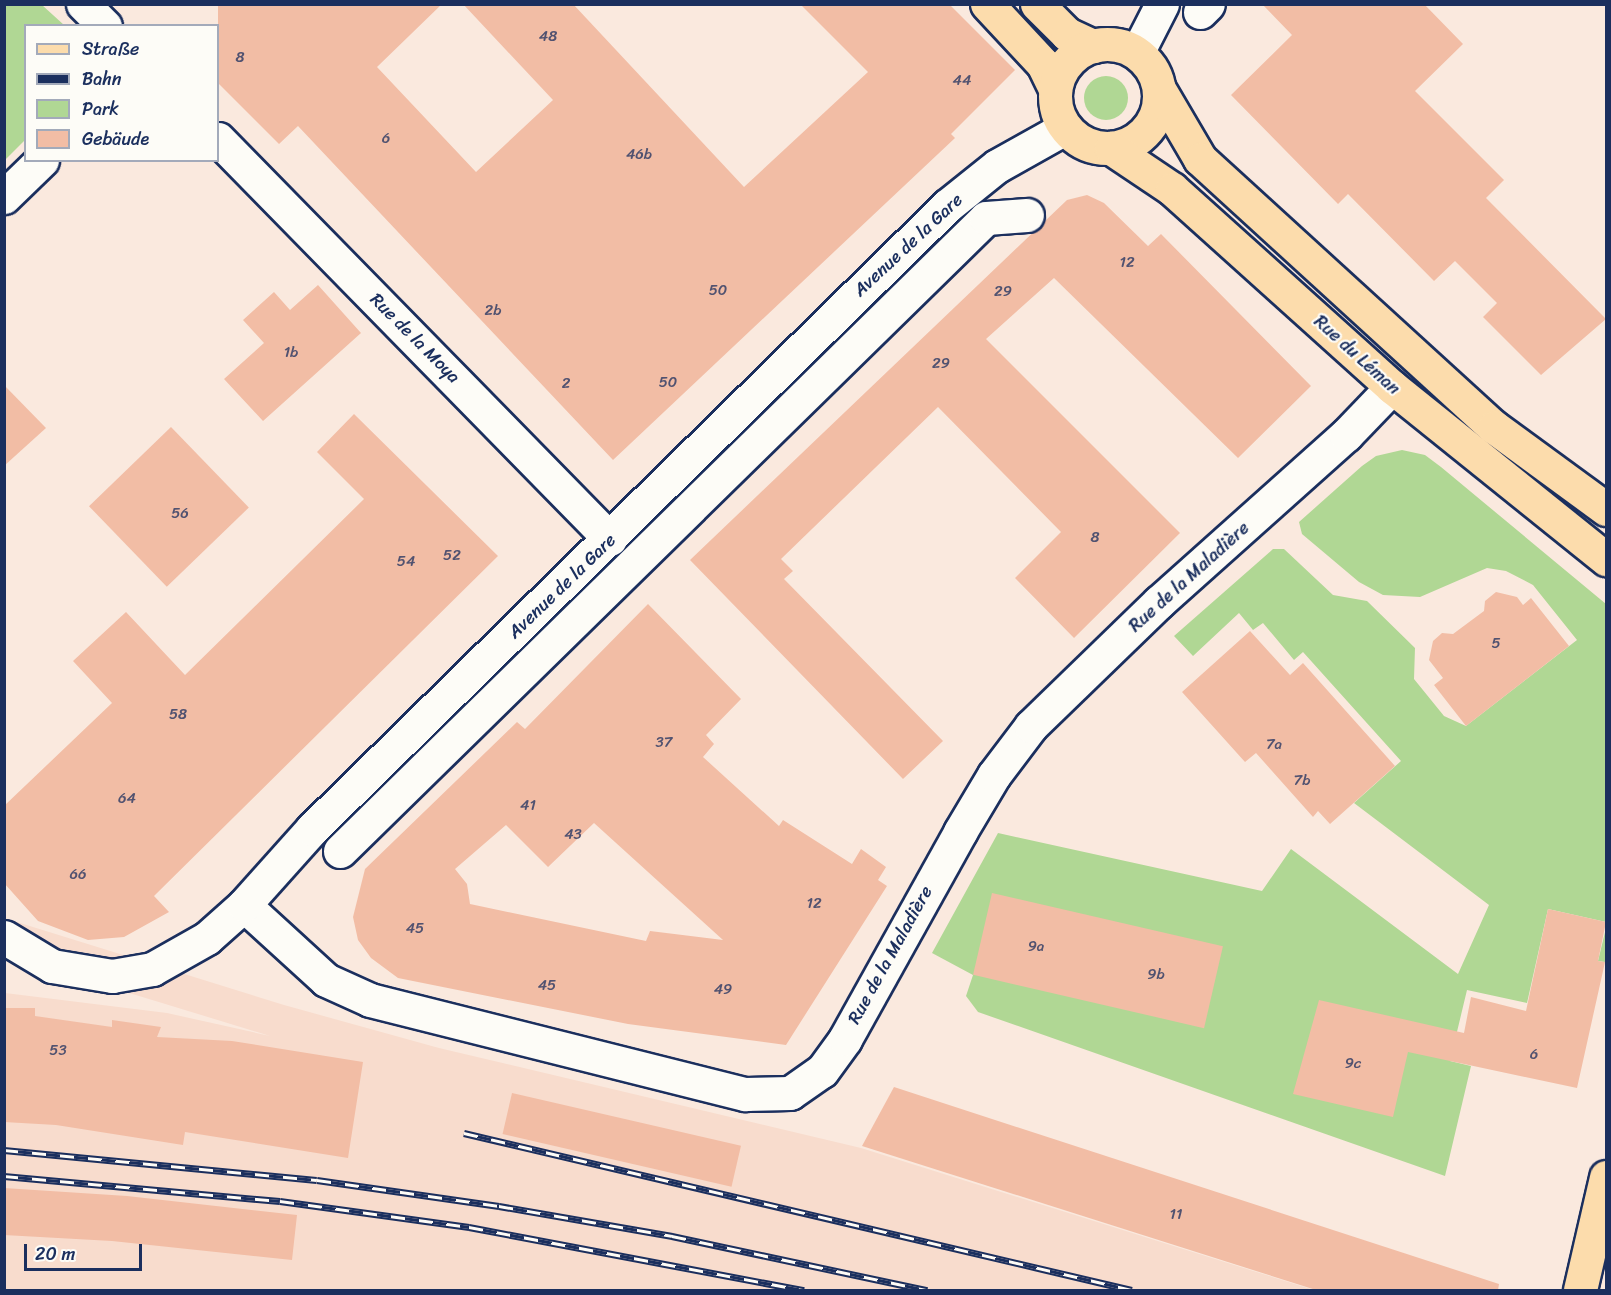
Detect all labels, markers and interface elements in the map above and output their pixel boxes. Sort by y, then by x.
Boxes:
legend [24,24,219,162]
house number: 48 [539,28,557,46]
text: Straße [82,33,139,65]
house number: 8 [235,49,245,67]
text: Bahn [82,63,122,95]
house number: 44 [953,72,971,90]
text: Park [82,93,119,125]
text: Gebäude [82,123,149,155]
house number: 6 [382,130,390,148]
house number: 46b [626,146,652,164]
street label: Avenue de la Gare [849,189,967,301]
house number: 12 [1119,254,1135,272]
house number: 50 [709,282,727,300]
house number: 29 [994,283,1012,301]
street label: Rue de la Moya [365,288,465,388]
house number: 2b [485,302,501,320]
street label: Rue du Léman [1309,311,1405,399]
house number: 1b [284,344,298,362]
house number: 29 [932,355,950,373]
house number: 50 [659,374,677,392]
house number: 2 [562,375,570,393]
house number: 56 [171,505,189,523]
street label: Rue de la Maladière [1124,517,1254,637]
street label: Avenue de la Gare [504,529,620,643]
house number: 8 [1090,529,1100,547]
house number: 52 [443,547,461,565]
house number: 54 [397,553,415,571]
house number: 5 [1491,635,1501,653]
house number: 58 [169,706,187,724]
house number: 37 [656,734,672,752]
house number: 7a [1266,736,1282,754]
house number: 7b [1294,772,1310,790]
house number: 64 [118,790,136,808]
house number: 41 [520,797,536,815]
house number: 43 [564,826,582,844]
house number: 66 [69,866,87,884]
street label: Rue de la Maladière [843,882,937,1028]
house number: 12 [806,895,822,913]
house number: 45 [406,920,424,938]
house number: 9a [1028,938,1044,956]
house number: 9b [1147,966,1165,984]
house number: 45 [538,977,556,995]
house number: 49 [714,981,732,999]
house number: 53 [49,1042,67,1060]
house number: 6 [1530,1046,1538,1064]
house number: 9c [1345,1055,1361,1073]
house number: 11 [1170,1206,1182,1224]
scale bar [27,1232,146,1270]
text: 20 m [35,1238,75,1270]

